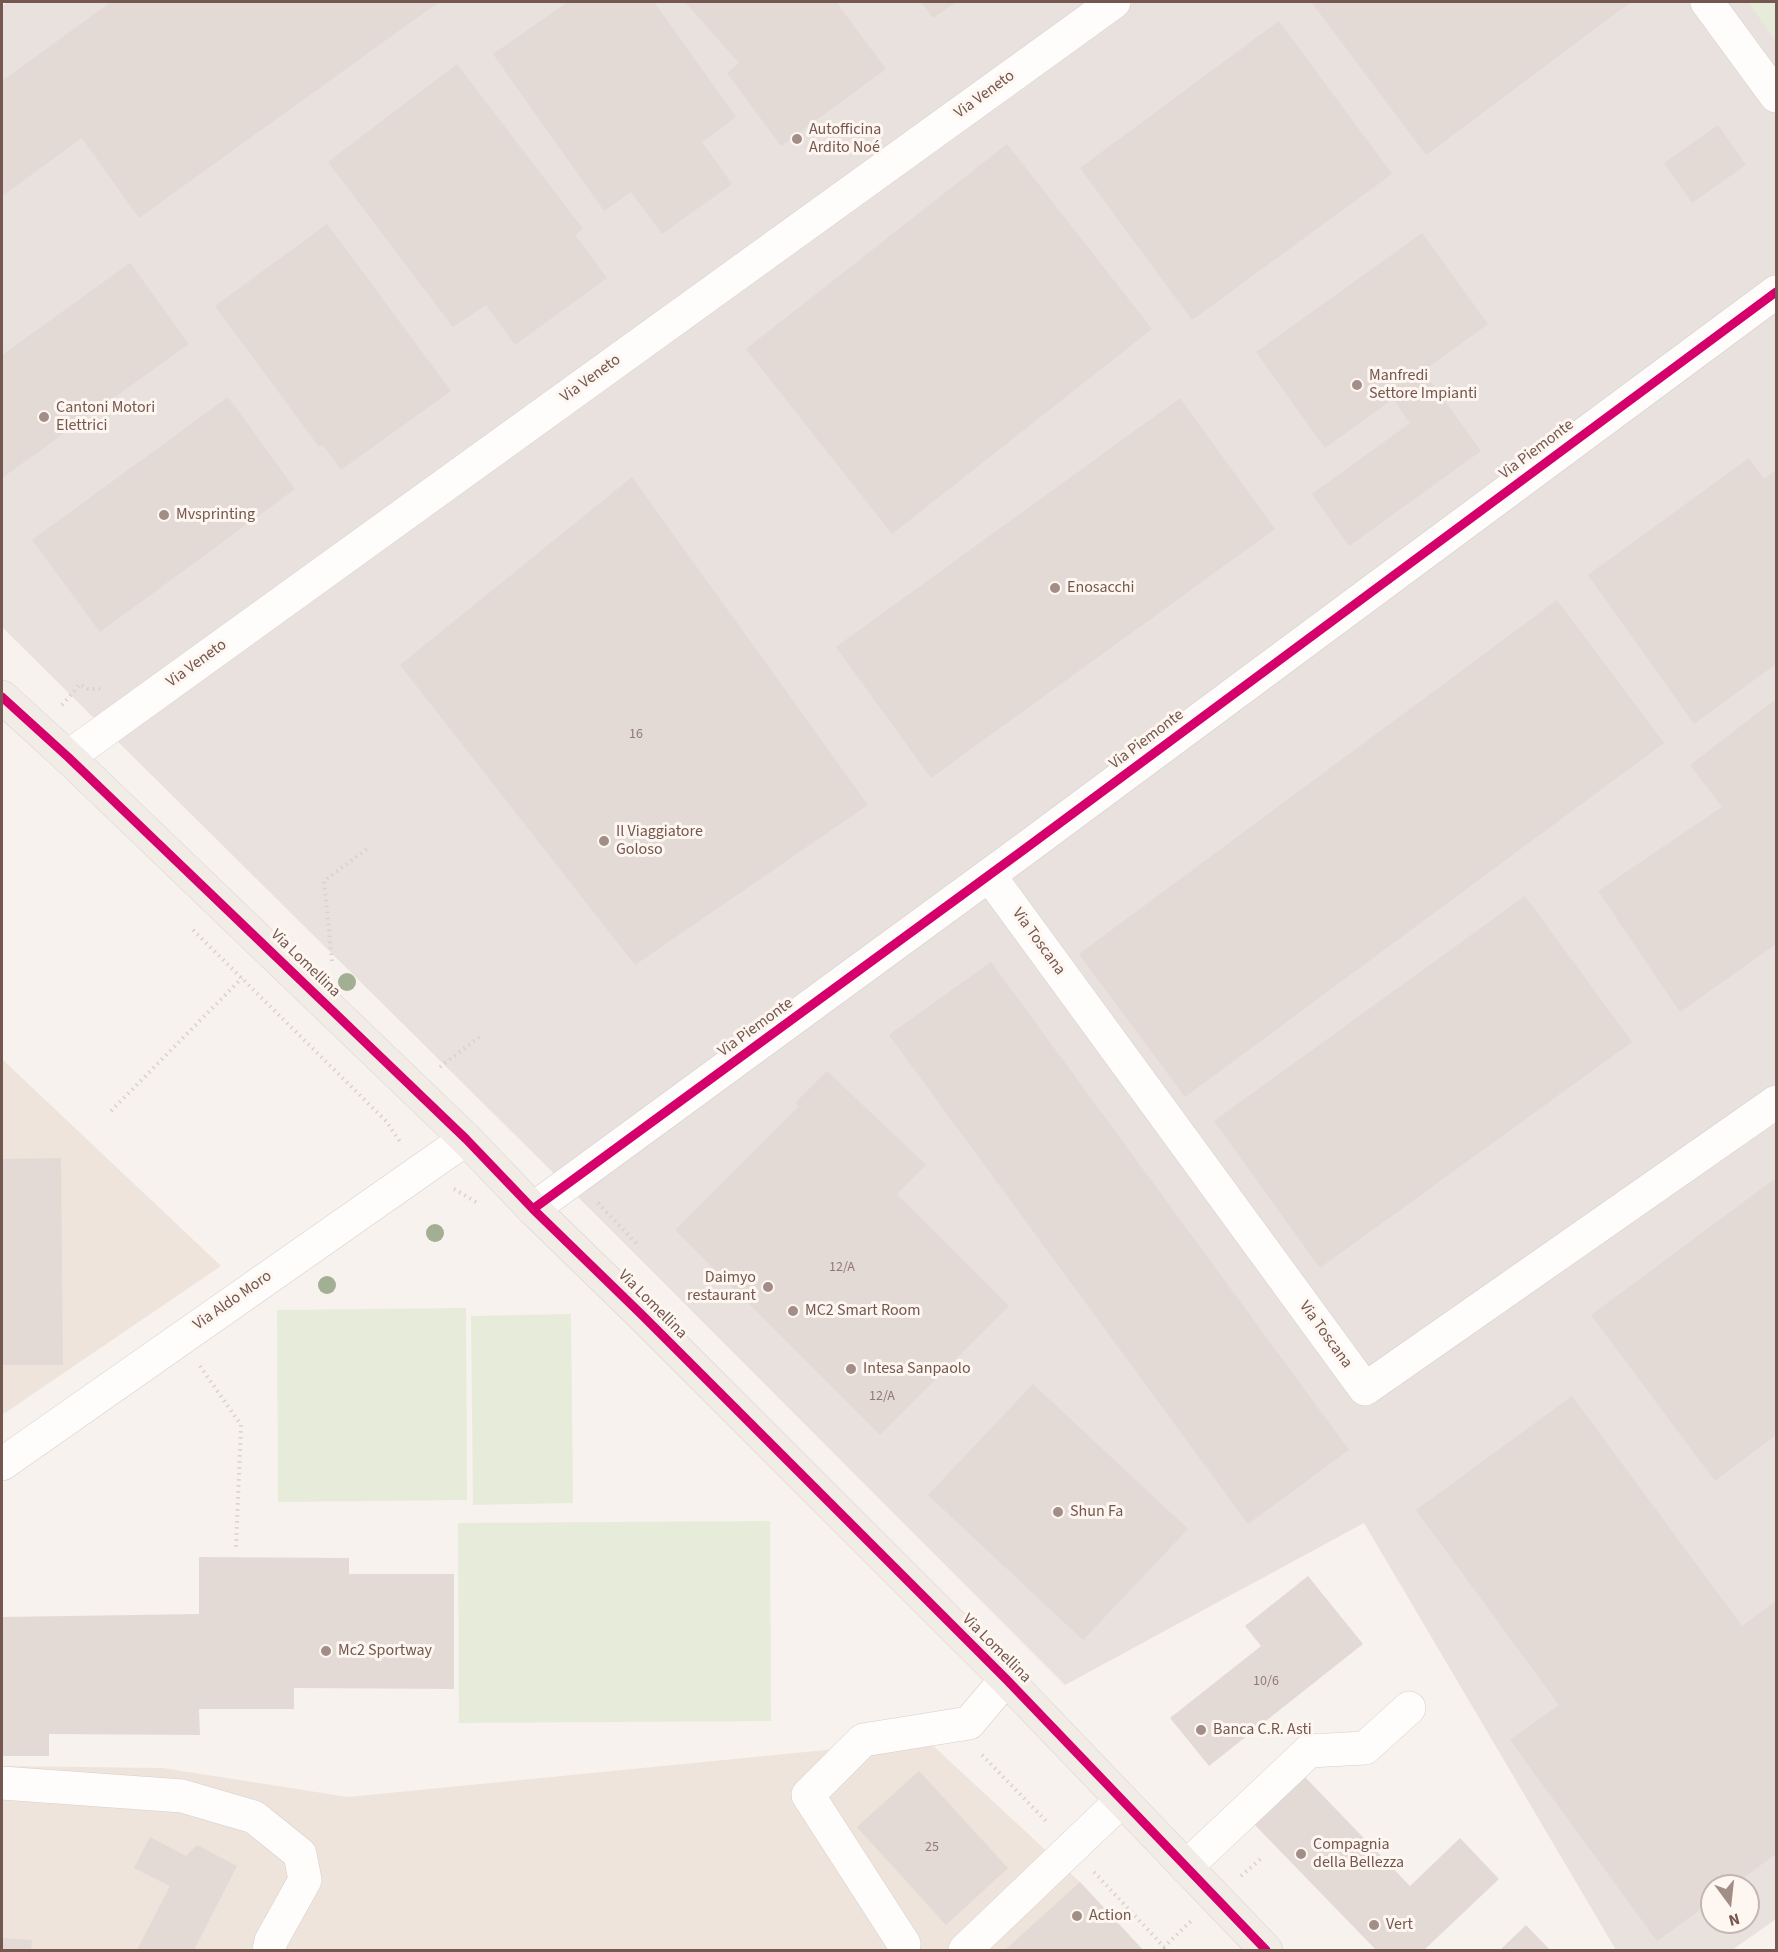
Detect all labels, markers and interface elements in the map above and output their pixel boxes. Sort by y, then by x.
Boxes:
street label: Via Veneto [951,67,1019,123]
place label: Autofficina Ardito Noé [809,120,881,158]
marker: Autofficina Ardito Noé [790,132,804,146]
street label: Via Veneto [557,351,625,407]
place label: Manfredi Settore Impianti [1369,366,1477,404]
marker: Manfredi Settore Impianti [1350,378,1364,392]
place label: Cantoni Motori Elettrici [56,398,155,436]
marker: Cantoni Motori Elettrici [37,410,51,424]
street label: Via Piemonte [1496,416,1578,484]
place label: Mvsprinting [176,505,255,525]
marker: Mvsprinting [157,508,171,522]
place label: Enosacchi [1067,578,1134,598]
marker: Enosacchi [1048,581,1062,595]
street label: Via Veneto [163,636,231,692]
street label: Via Piemonte [1106,706,1188,774]
house number: 16 [629,727,643,743]
place label: Il Viaggiatore Goloso [616,822,703,860]
marker: Il Viaggiatore Goloso [597,834,611,848]
street label: Via Toscana [1007,905,1069,979]
street label: Via Lomellina [266,926,344,1002]
street label: Via Piemonte [715,994,797,1062]
house number: 12/A [829,1260,855,1276]
street label: Via Lomellina [613,1266,691,1344]
street label: Via Aldo Moro [190,1267,276,1335]
place label: Daimyo restaurant [687,1268,756,1306]
marker: Daimyo restaurant [761,1280,775,1294]
street label: Via Toscana [1294,1298,1356,1372]
place label: MC2 Smart Room [805,1301,921,1321]
marker: MC2 Smart Room [786,1304,800,1318]
place label: Intesa Sanpaolo [863,1359,971,1379]
marker: Intesa Sanpaolo [844,1362,858,1376]
house number: 12/A [869,1389,895,1405]
place label: Shun Fa [1070,1502,1123,1522]
marker: Shun Fa [1051,1505,1065,1519]
street label: Via Lomellina [957,1610,1035,1688]
place label: Mc2 Sportway [338,1641,432,1661]
marker: Mc2 Sportway [319,1644,333,1658]
house number: 10/6 [1253,1674,1279,1690]
place label: Banca C.R. Asti [1213,1720,1312,1740]
marker: Banca C.R. Asti [1194,1723,1208,1737]
place label: Compagnia della Bellezza [1313,1835,1404,1873]
house number: 25 [925,1840,939,1856]
marker: Compagnia della Bellezza [1294,1847,1308,1861]
north arrow [1700,1874,1760,1934]
place label: Action [1089,1906,1132,1926]
text: N [1726,1907,1742,1931]
marker: Action [1070,1909,1084,1923]
place label: Vert [1386,1915,1413,1935]
marker: Vert [1367,1918,1381,1932]

